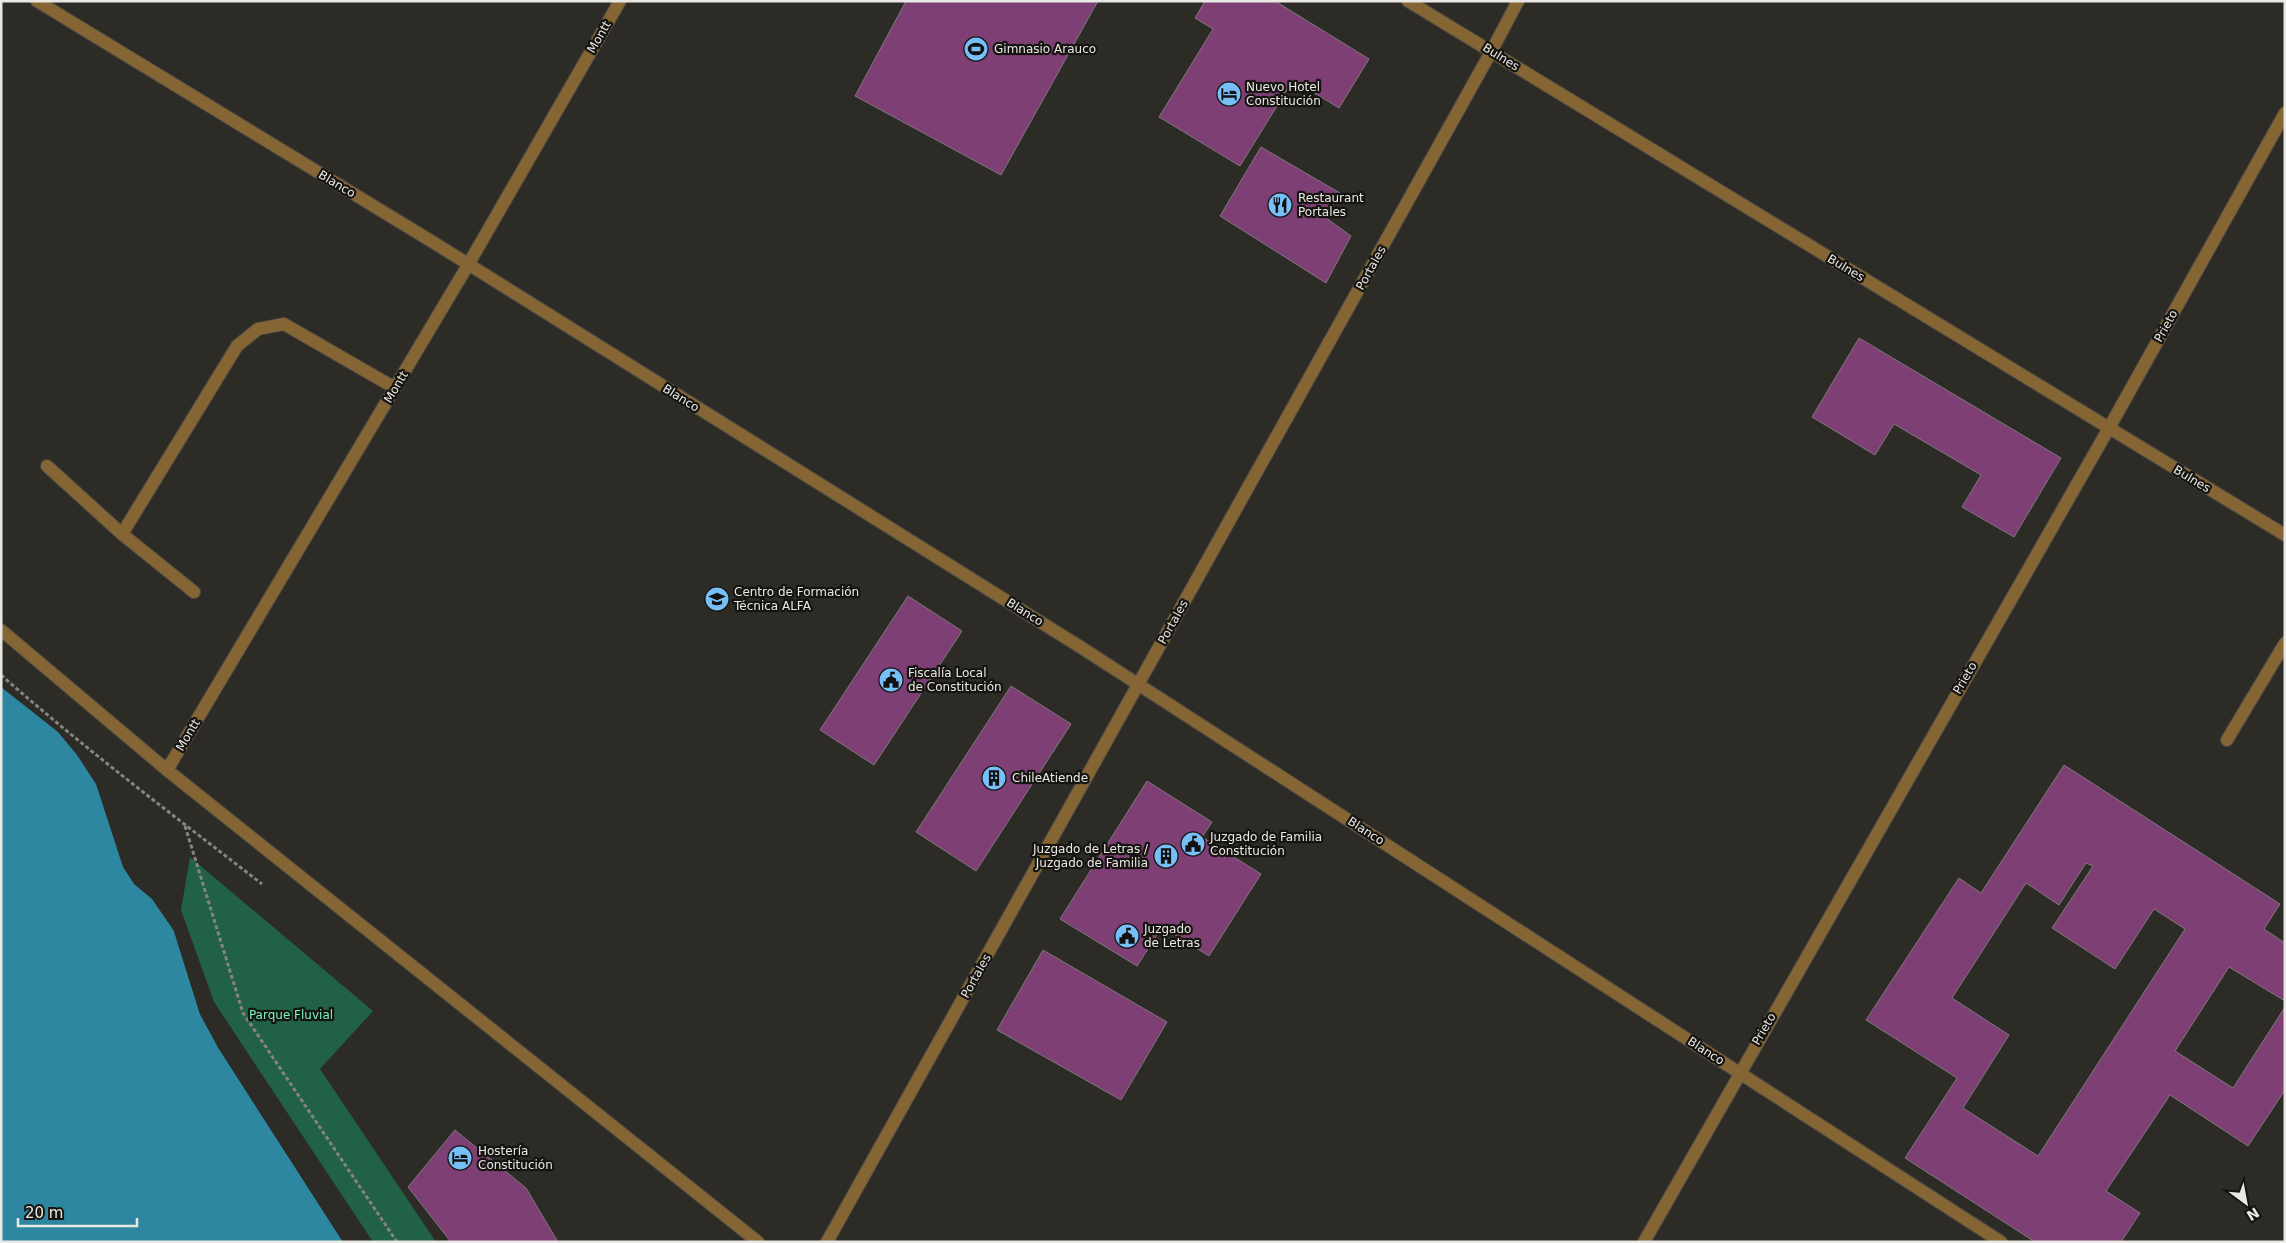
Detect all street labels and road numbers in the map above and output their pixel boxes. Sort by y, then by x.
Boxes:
street label: Montt [584,18,614,56]
street label: Bulnes [1480,40,1522,74]
street label: Blanco [316,168,358,200]
street label: Portales [1353,244,1389,292]
street label: Bulnes [1825,252,1867,284]
street label: Prieto [2151,307,2181,345]
street label: Montt [381,368,411,405]
street label: Blanco [660,381,702,415]
street label: Bulnes [2171,463,2213,495]
street label: Blanco [1004,595,1046,629]
street label: Portales [1155,598,1191,646]
street label: Prieto [1950,659,1980,697]
street label: Montt [173,716,203,753]
street label: Blanco [1345,814,1387,848]
street label: Portales [958,952,994,1000]
street label: Prieto [1749,1010,1779,1048]
street label: Blanco [1685,1034,1727,1068]

